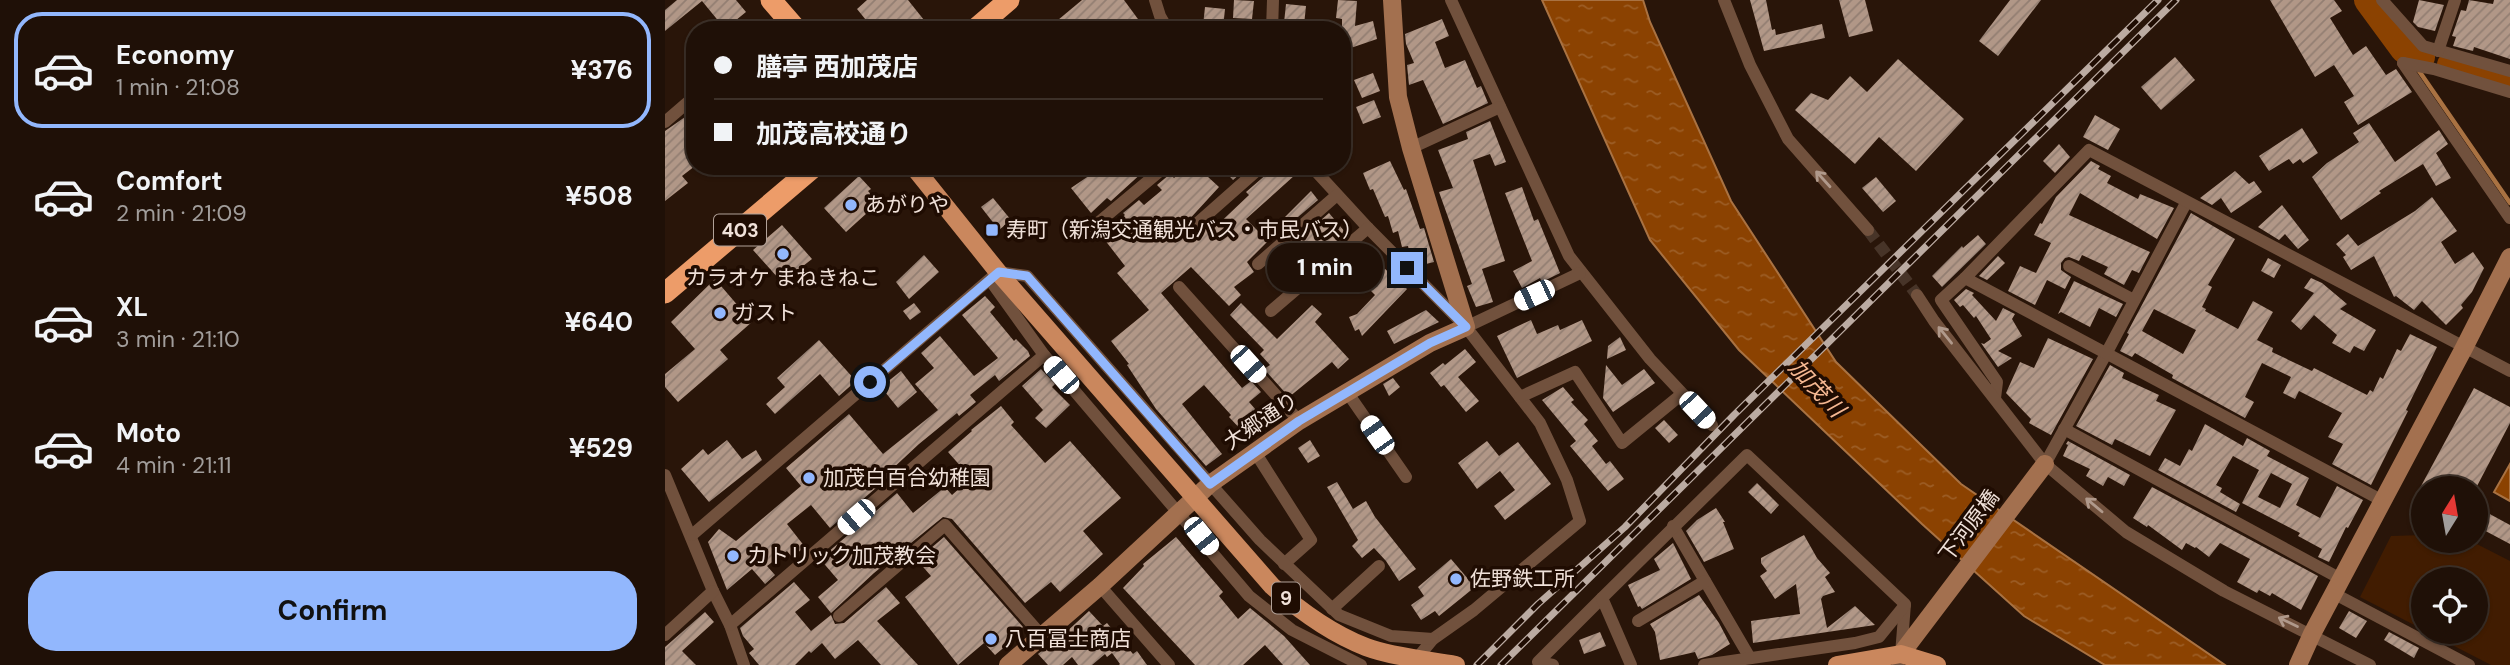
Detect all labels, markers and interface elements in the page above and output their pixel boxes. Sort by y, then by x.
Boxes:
text: Economy [116,38,234,72]
icon: car [32,39,95,102]
text: 膳亭 西加茂店 [756,50,918,84]
text: ¥376 [570,53,633,87]
text: 1 min · 21:08 [116,72,240,102]
text: 加茂高校通り [756,117,912,151]
text: Comfort [116,164,222,198]
icon: car [32,165,95,228]
one-way arrow [1815,170,1831,188]
text: ¥508 [565,179,633,213]
place label: あがりや [865,191,949,219]
marker: あがりや [843,197,859,213]
text: 2 min · 21:09 [116,198,247,228]
road number: 403 [714,214,766,246]
place label: 寿町（新潟交通観光バス・市民バス） [1006,216,1363,244]
marker: 寿町（新潟交通観光バス・市民バス） [984,222,1000,238]
callout: 1 min [1267,244,1383,292]
marker: カラオケ まねきねこ [775,246,791,262]
text: 1 min [1297,252,1353,282]
route end [1391,252,1423,284]
place label: カラオケ まねきねこ [686,264,880,292]
car [1511,277,1558,313]
text: XL [116,290,148,324]
icon: car [32,291,95,354]
place label: ガスト [734,299,797,327]
text: ¥640 [564,305,633,339]
marker: ガスト [712,305,728,321]
text: 3 min · 21:10 [116,324,240,354]
one-way arrow [1938,326,1953,344]
car [1227,341,1270,387]
car [1040,352,1083,398]
water label: 加茂川 [1783,353,1854,426]
route start [854,366,886,398]
street label: 大郷通り [1218,386,1304,456]
car [1675,387,1720,433]
car [1357,412,1398,458]
text: Moto [116,416,181,450]
icon: car [32,417,95,480]
text: ¥529 [569,431,633,465]
text: 4 min · 21:11 [116,450,232,480]
place label: 加茂白百合幼稚園 [823,464,991,492]
marker: 加茂白百合幼稚園 [801,470,817,486]
north arrow [2411,476,2489,553]
map controls [2411,476,2488,644]
street label: 下河原橋 [1933,484,2005,568]
car [834,495,879,539]
one-way arrow [2085,498,2103,513]
car [1180,513,1223,559]
place label: カトリック加茂教会 [747,542,936,570]
marker: カトリック加茂教会 [725,548,741,564]
place label: 佐野鉄工所 [1470,565,1575,593]
button: locate [2411,567,2488,644]
button: Confirm [28,571,637,651]
marker: 佐野鉄工所 [1448,571,1464,587]
road number: 9 [1272,582,1300,614]
one-way arrow [2278,615,2299,629]
place label: 八百冨士商店 [1005,625,1131,653]
marker: 八百冨士商店 [983,631,999,647]

